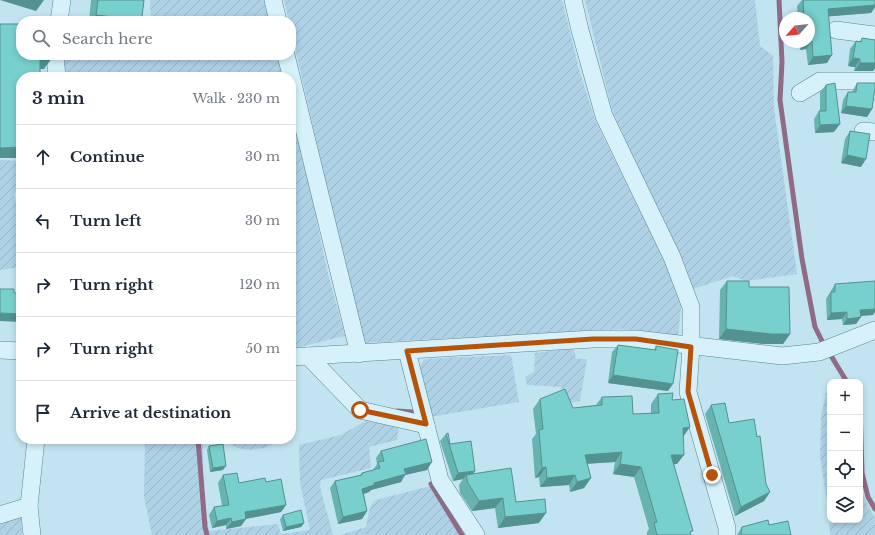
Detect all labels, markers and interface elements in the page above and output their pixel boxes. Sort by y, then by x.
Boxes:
north arrow [779,12,815,48]
search box [16,16,296,60]
icon: search [30,27,52,49]
text: Search here [62,29,153,48]
text: 3 min [32,88,85,109]
text: Walk · 230 m [192,90,280,107]
icon: ahead [32,146,54,168]
text: Continue [70,147,145,166]
text: 30 m [245,148,280,165]
icon: left [32,210,54,232]
text: Turn left [70,211,141,230]
text: 30 m [245,212,280,229]
icon: right [32,274,54,296]
text: Turn right [70,275,153,294]
text: 120 m [239,276,280,293]
icon: right [32,338,54,360]
text: Turn right [70,339,153,358]
text: 50 m [246,340,280,357]
map controls [827,379,863,523]
button: + [827,379,863,415]
route start [351,401,369,419]
icon: arrive [32,402,54,424]
text: Arrive at destination [70,403,231,422]
button: − [827,415,863,451]
button: locate [827,451,863,487]
route end [703,466,721,484]
button: layers [827,487,863,523]

